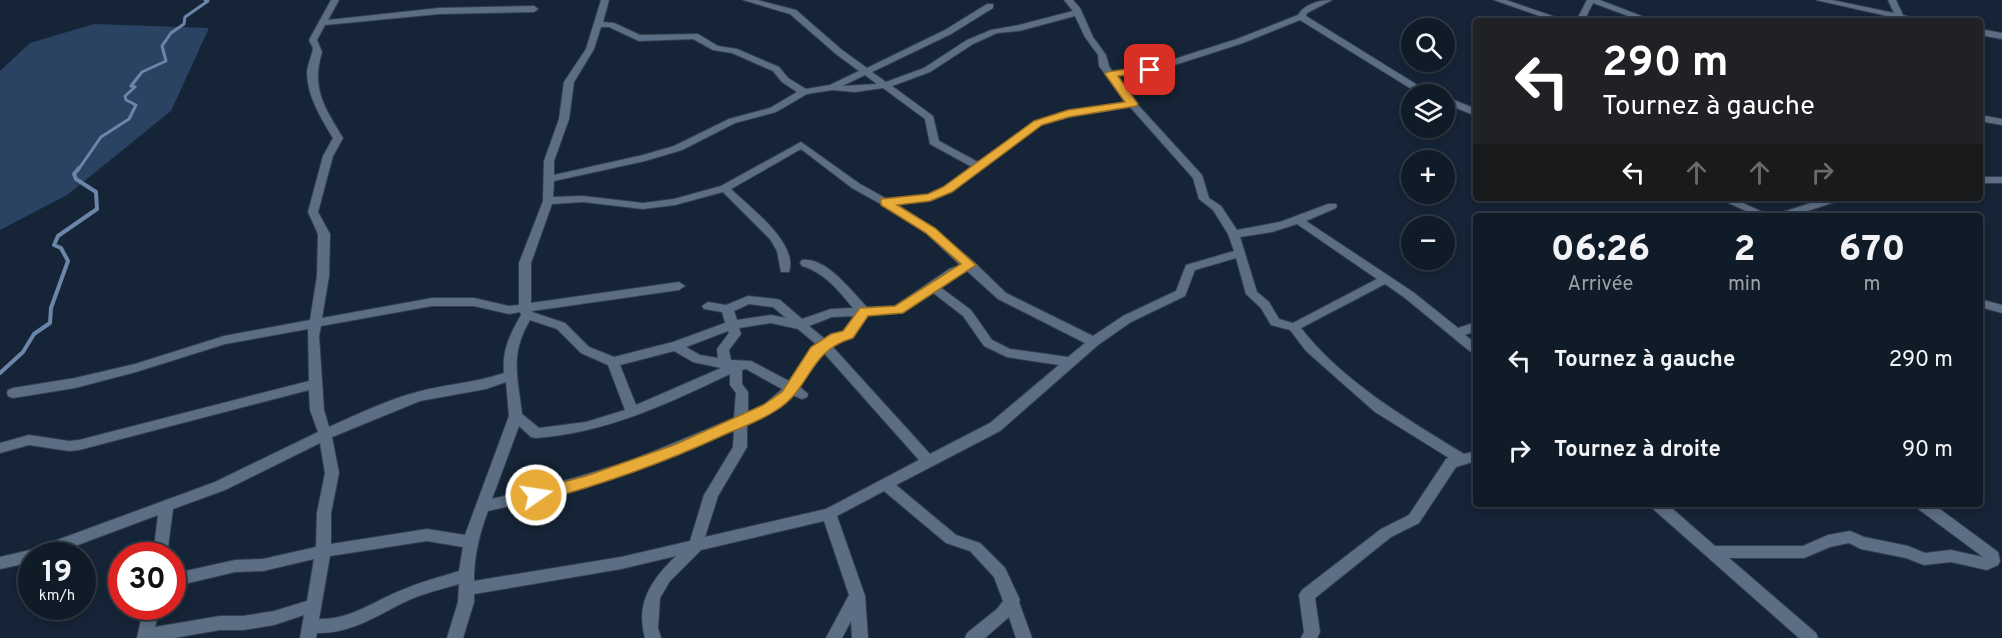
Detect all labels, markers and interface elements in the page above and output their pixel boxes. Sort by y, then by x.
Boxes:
map controls [1401,18,1455,270]
button: search [1401,18,1455,72]
text: 290 m [1602,38,1729,91]
icon: left [1503,42,1581,120]
pin [1124,44,1175,95]
icon: arrive [1133,53,1166,86]
button: layers [1401,84,1455,138]
text: Tournez à gauche [1602,90,1815,124]
button: + [1401,150,1455,204]
icon: left [1617,156,1650,189]
icon: ahead [1680,156,1713,189]
icon: ahead [1743,156,1776,189]
icon: right [1806,156,1839,189]
button: − [1401,216,1455,270]
text: 06:26 [1551,228,1650,274]
text: 2 [1734,228,1756,274]
text: 670 [1839,228,1905,274]
text: Arrivée [1568,272,1633,298]
text: min [1728,272,1761,298]
text: m [1864,272,1881,298]
icon: left [1503,344,1536,377]
text: Tournez à gauche [1554,347,1735,374]
text: 290 m [1889,347,1953,374]
icon: right [1503,434,1536,467]
text: Tournez à droite [1554,437,1721,464]
text: 90 m [1902,437,1953,464]
position arrow [504,463,568,527]
speed limit sign: 30 [108,542,186,620]
text: 19 [42,555,72,592]
text: km/h [39,587,75,606]

